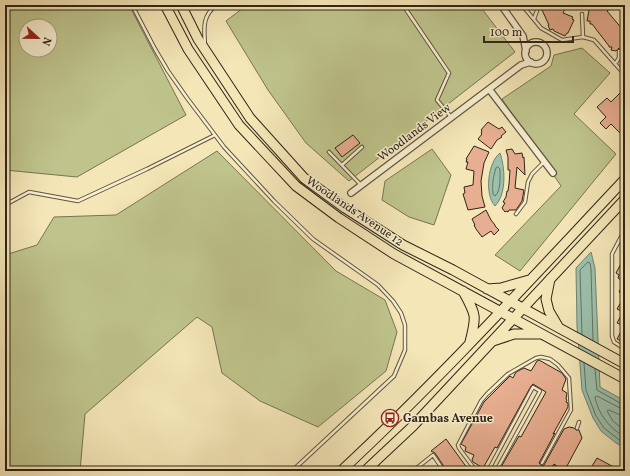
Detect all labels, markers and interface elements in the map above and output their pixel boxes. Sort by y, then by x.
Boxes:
north arrow [18,18,58,58]
scale bar [484,18,573,44]
text: 100 m [490,25,523,41]
text: N [37,35,54,48]
street label: Woodlands View [375,100,455,165]
street label: Woodlands Avenue 12 [303,173,406,250]
bus stop icon: Gambas Avenue [380,408,400,428]
place label: Gambas Avenue [403,411,493,427]

